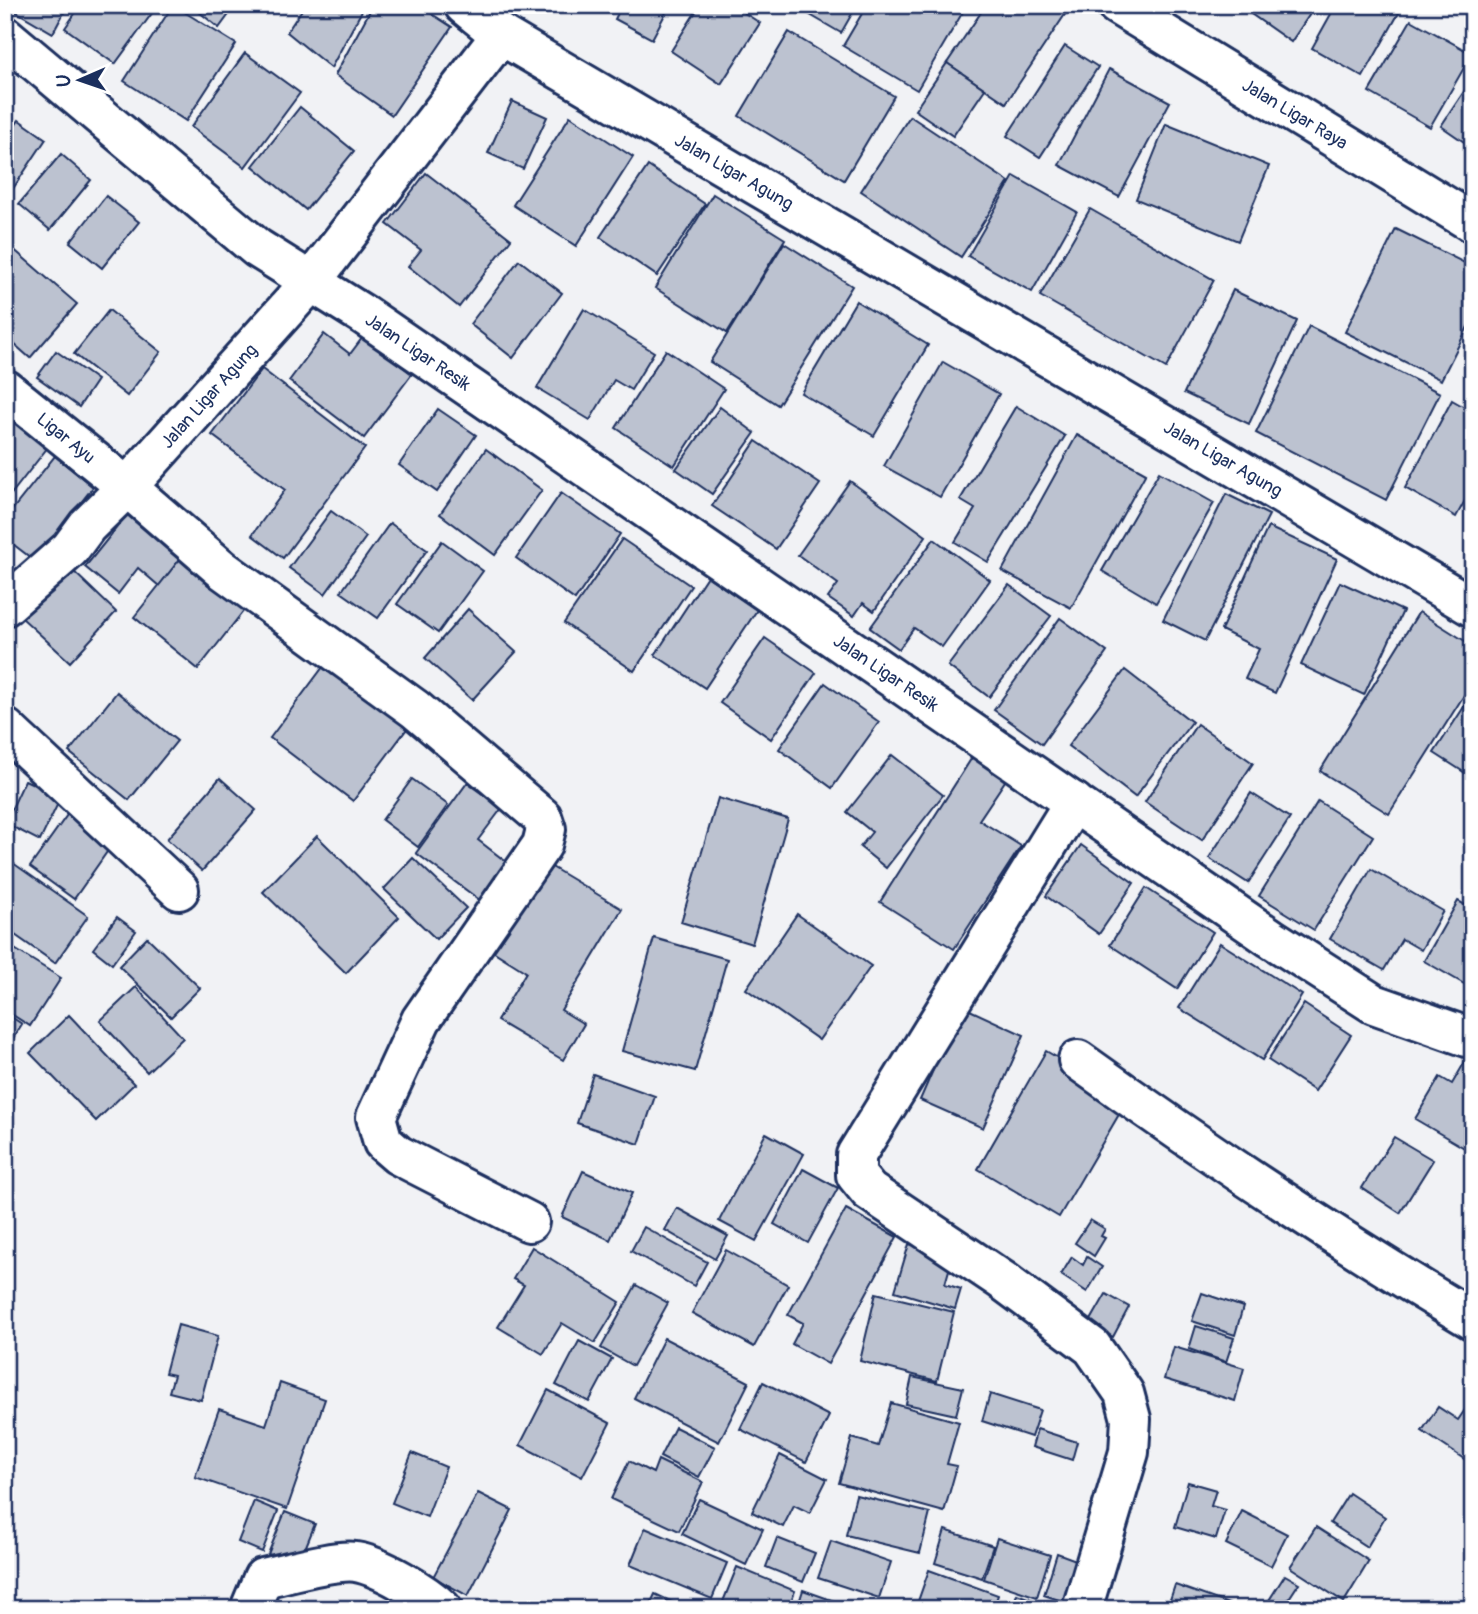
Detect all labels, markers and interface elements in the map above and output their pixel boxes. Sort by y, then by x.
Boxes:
north arrow [46,46,116,116]
text: U [52,74,76,87]
street label: Jalan Ligar Raya [1238,74,1352,155]
street label: Jalan Ligar Agung [670,129,797,216]
street label: Jalan Ligar Resik [361,309,475,396]
street label: Jalan Ligar Agung [156,339,263,454]
street label: Ligar Ayu [32,408,100,469]
street label: Jalan Ligar Agung [1159,416,1286,503]
street label: Jalan Ligar Resik [829,630,943,717]

